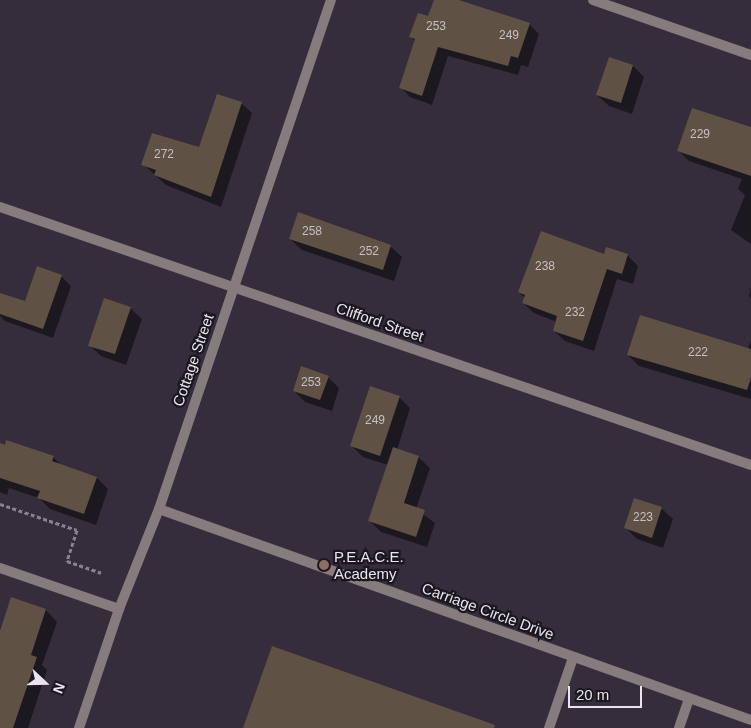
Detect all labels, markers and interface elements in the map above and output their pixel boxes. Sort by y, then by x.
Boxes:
house number: 253 [426,20,446,34]
house number: 249 [499,29,519,43]
house number: 229 [690,128,710,142]
house number: 272 [154,148,174,162]
house number: 258 [302,225,322,239]
house number: 252 [359,245,379,259]
house number: 238 [535,260,555,274]
street label: Clifford Street [334,299,426,345]
house number: 232 [565,306,585,320]
street label: Cottage Street [169,311,217,409]
house number: 222 [688,346,708,360]
house number: 253 [301,376,321,390]
house number: 249 [365,414,385,428]
house number: 223 [633,511,653,525]
place label: P.E.A.C.E. Academy [334,547,404,582]
marker: P.E.A.C.E. Academy [318,559,330,571]
street label: Carriage Circle Drive [420,579,556,643]
north arrow [20,658,70,708]
scale bar [571,676,645,708]
text: N [50,681,68,696]
text: 20 m [576,686,609,703]

